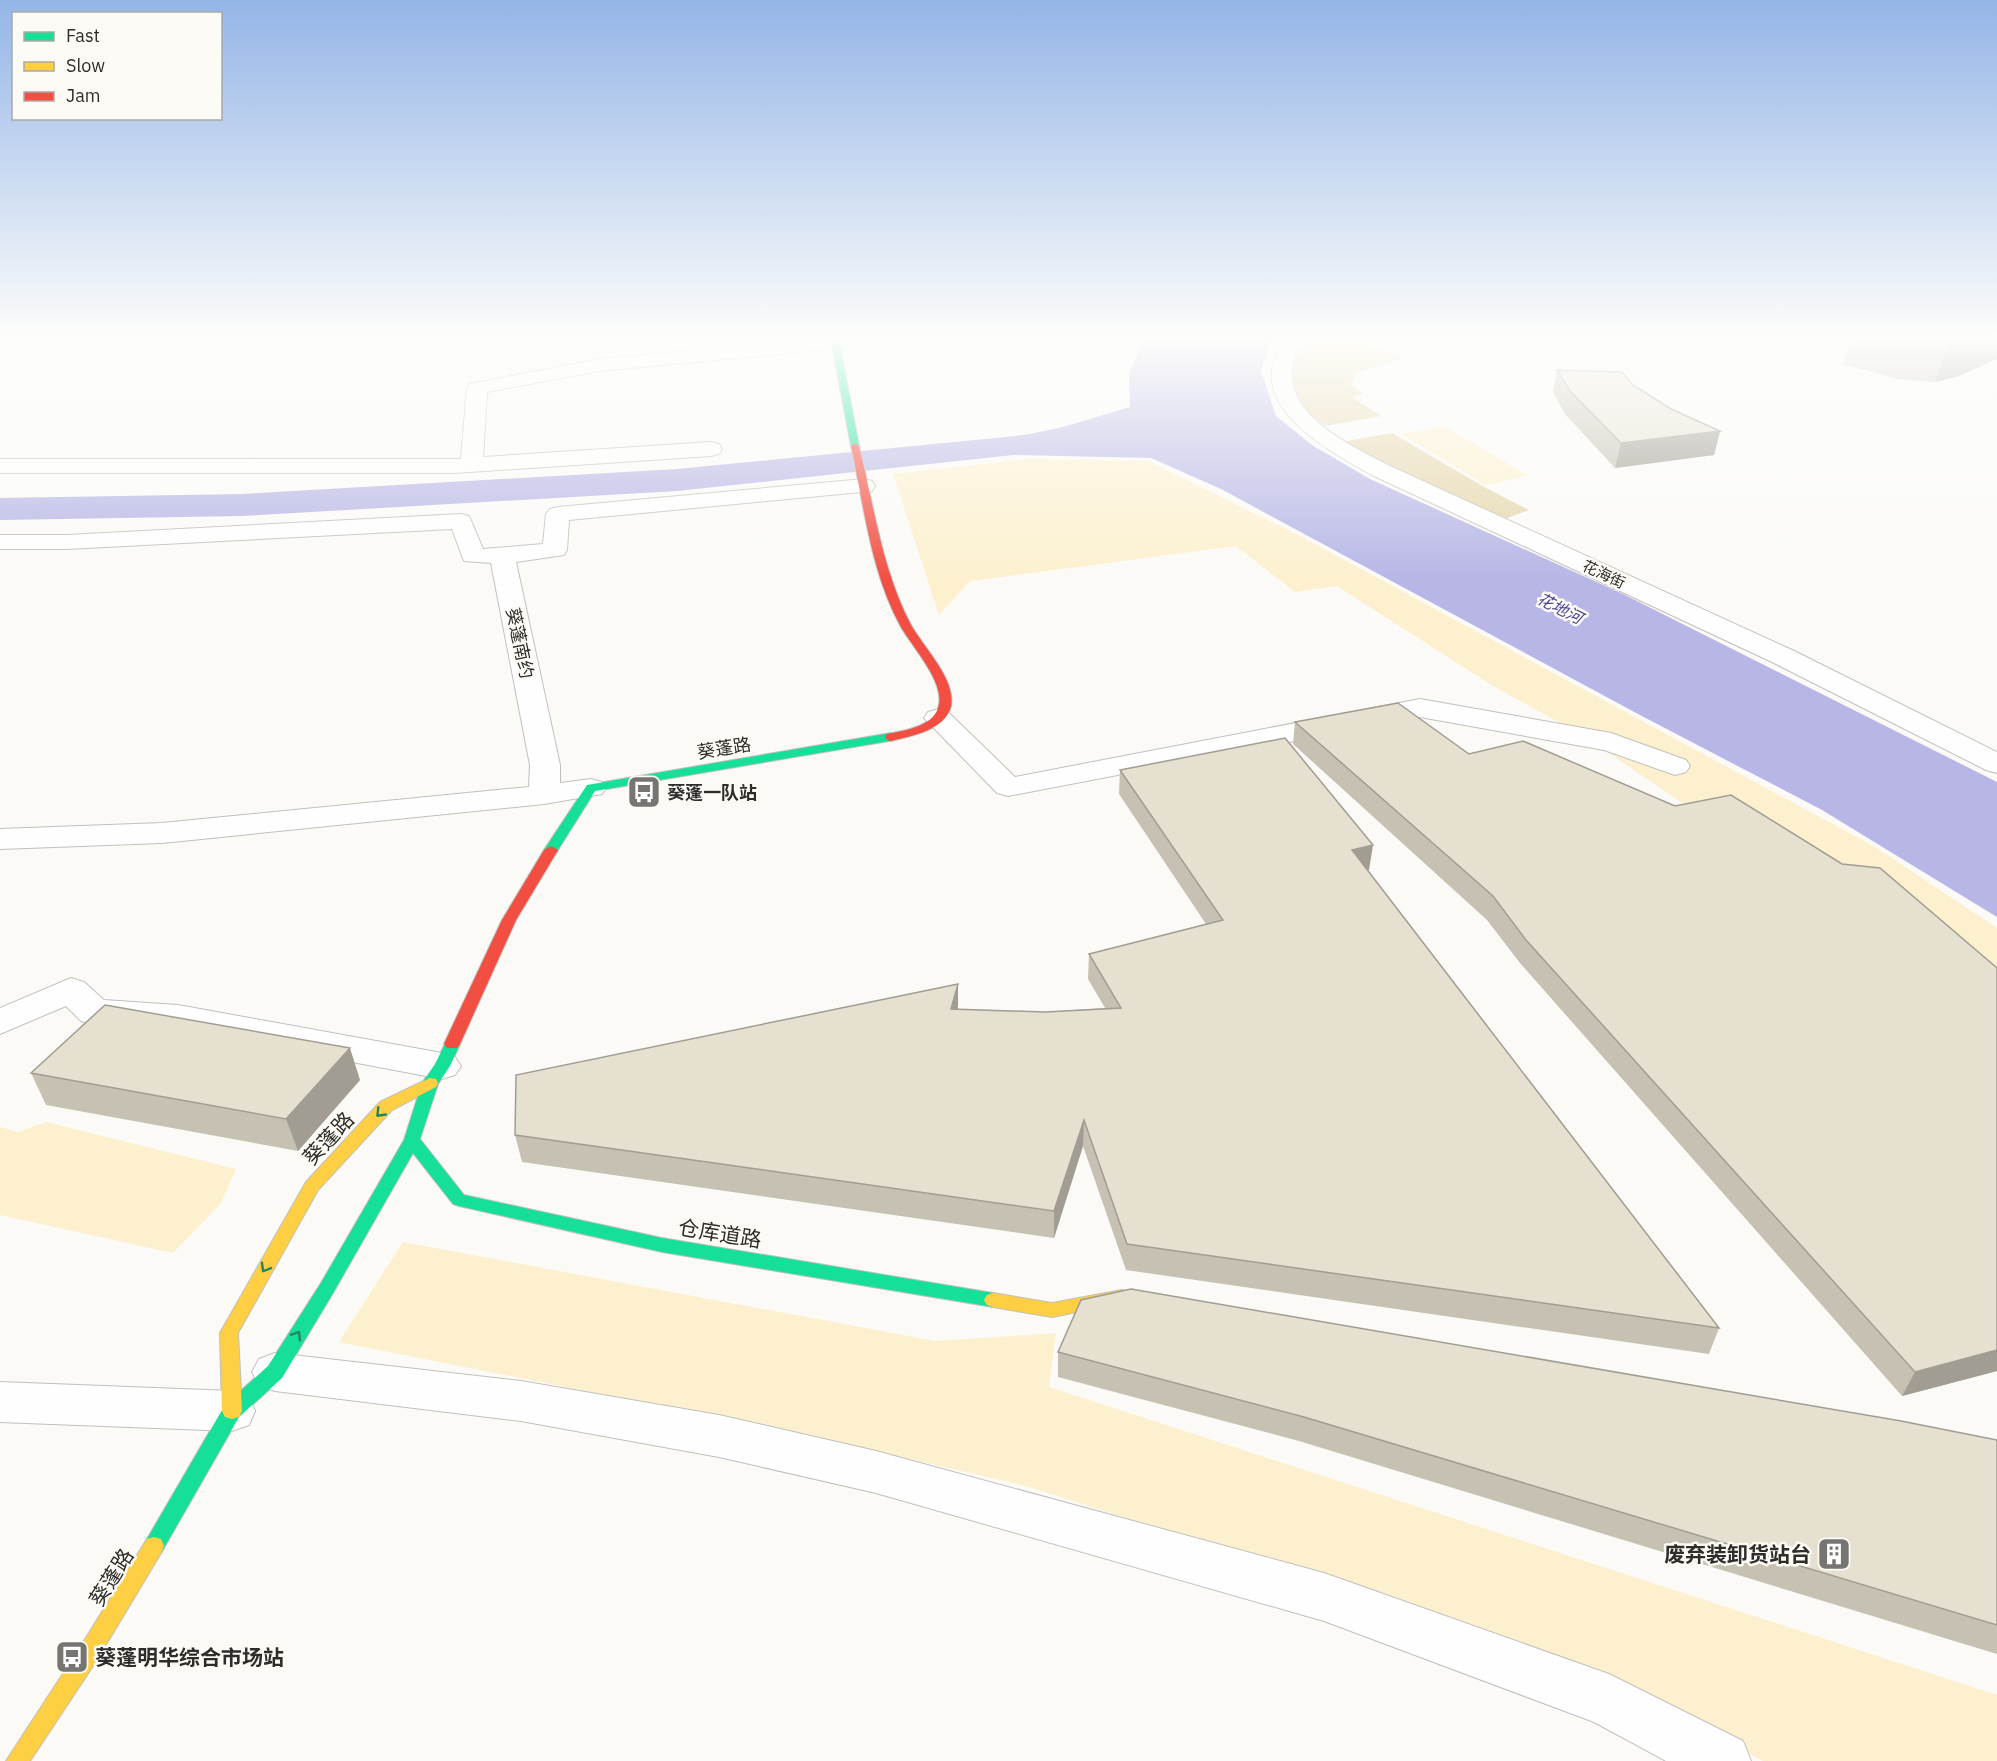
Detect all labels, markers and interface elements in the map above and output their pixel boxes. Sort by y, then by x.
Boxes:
legend [12,12,222,120]
text: Fast [66,24,100,47]
text: Slow [66,54,105,77]
text: Jam [66,84,101,107]
street label: 花海街 [1580,556,1628,592]
water label: 花地河 [1534,588,1589,629]
street label: 葵蓬南约 [501,605,539,681]
street label: 葵蓬路 [696,732,752,764]
bus stop icon: 葵蓬一队站 [626,774,662,810]
place label: 葵蓬一队站 [667,781,757,804]
street label: 葵蓬路 [296,1105,360,1171]
one-way arrow [377,1105,388,1116]
street label: 仓库道路 [676,1213,764,1253]
one-way arrow [261,1262,272,1272]
one-way arrow [290,1331,301,1342]
building icon: 废弃装卸货站台 [1816,1536,1852,1572]
place label: 废弃装卸货站台 [1664,1540,1811,1568]
street label: 葵蓬路 [82,1543,140,1611]
bus stop icon: 葵蓬明华综合市场站 [54,1639,90,1675]
place label: 葵蓬明华综合市场站 [95,1643,284,1671]

